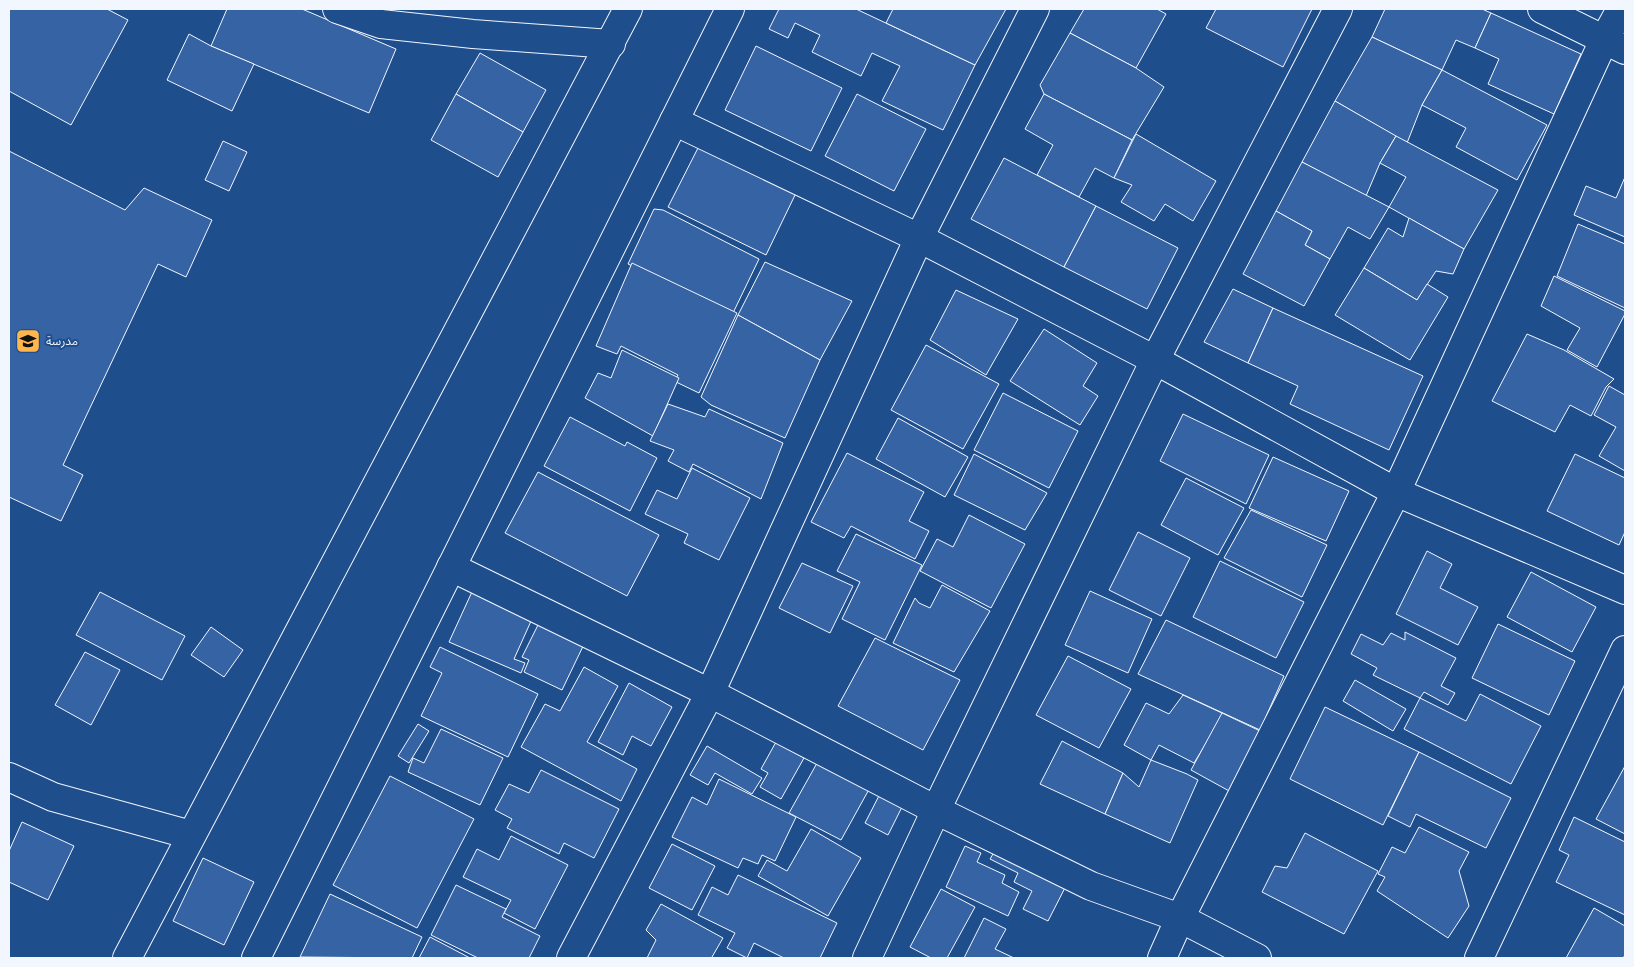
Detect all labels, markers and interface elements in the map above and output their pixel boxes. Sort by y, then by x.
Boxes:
school or university icon: مدرسة [15,328,41,354]
place label: مدرسة [46,333,78,349]

